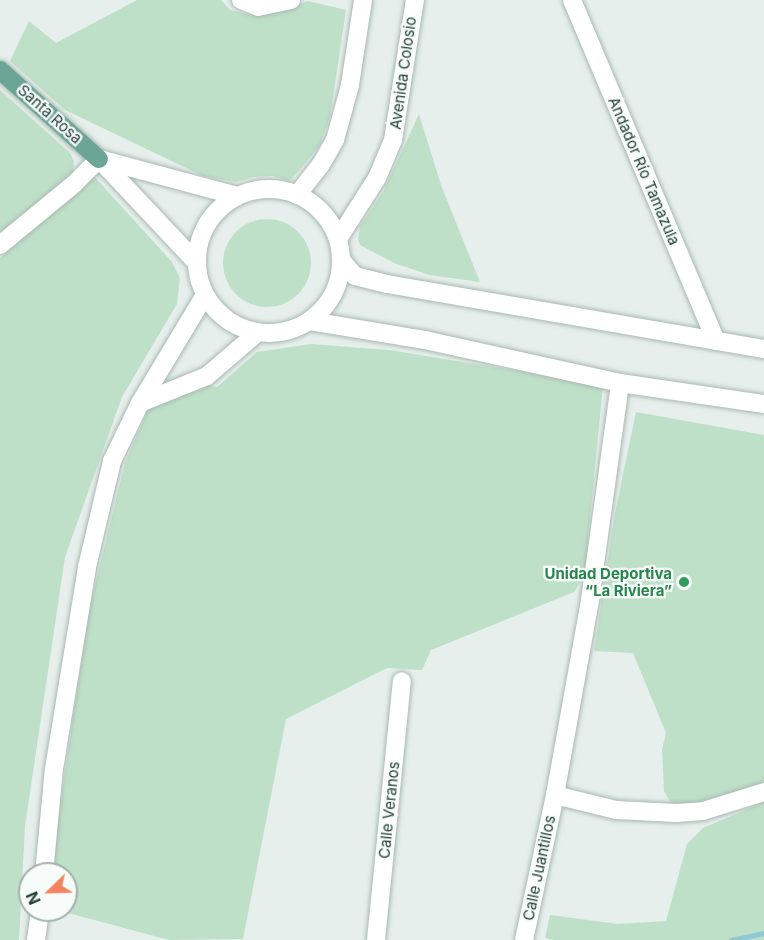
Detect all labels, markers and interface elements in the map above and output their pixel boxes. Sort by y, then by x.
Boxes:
street label: Avenida Colosio [386,15,420,131]
street label: Santa Rosa [15,81,85,147]
street label: Andador Río Tamazula [605,94,683,248]
place label: Unidad Deportiva “La Riviera” [545,564,672,599]
marker: Unidad Deportiva “La Riviera” [677,575,691,589]
street label: Calle Veranos [375,760,403,860]
street label: Calle Juantillos [519,814,559,922]
north arrow [18,862,78,922]
text: N [22,889,45,908]

